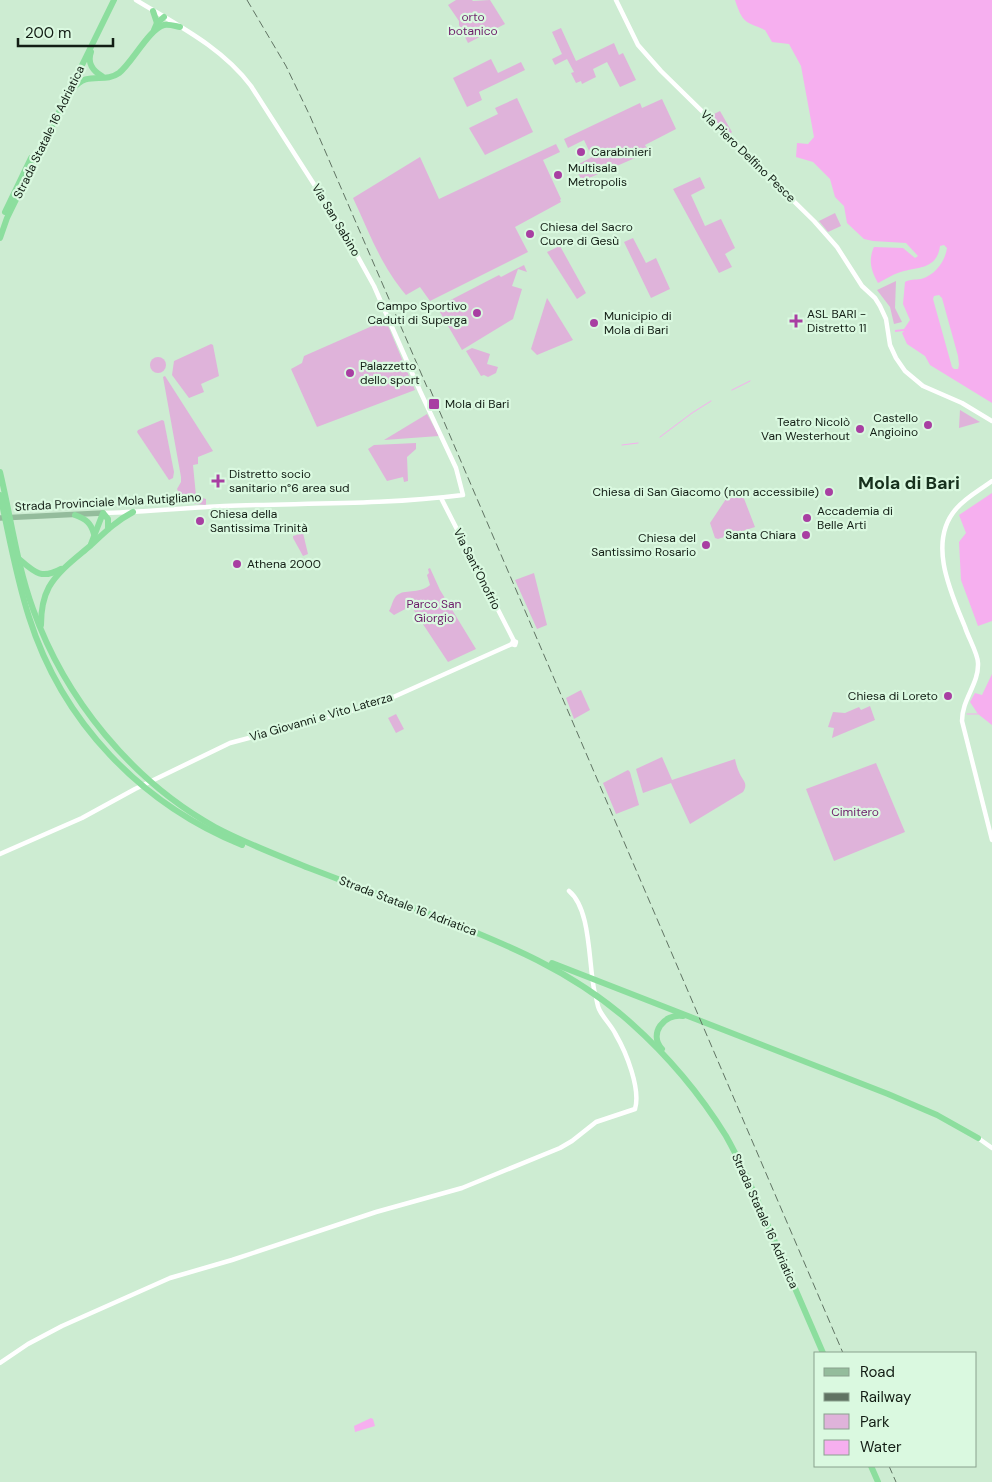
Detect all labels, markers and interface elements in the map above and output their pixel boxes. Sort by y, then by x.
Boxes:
park label: orto botanico [448,9,498,39]
scale bar [18,15,112,47]
text: 200 m [25,23,71,43]
street label: Strada Statale 16 Adriatica [10,63,88,201]
street label: Via Piero Delfino Pesce [697,106,799,206]
place label: Carabinieri [591,144,652,160]
marker: Carabinieri [575,146,587,158]
place label: Multisala Metropolis [568,160,627,190]
marker: Multisala Metropolis [552,169,564,181]
street label: Via San Sabino [308,181,364,259]
place label: Chiesa del Sacro Cuore di Gesù [540,219,633,249]
marker: Chiesa del Sacro Cuore di Gesù [524,228,536,240]
place label: Campo Sportivo Caduti di Superga [367,298,467,328]
place label: ASL BARI - Distretto 11 [807,306,866,336]
marker: Campo Sportivo Caduti di Superga [471,307,483,319]
place label: Municipio di Mola di Bari [604,308,672,338]
marker: ASL BARI - Distretto 11 [789,314,803,328]
marker: Municipio di Mola di Bari [588,317,600,329]
place label: Palazzetto dello sport [360,358,420,388]
marker: Palazzetto dello sport [344,367,356,379]
place label: Mola di Bari [445,396,509,412]
marker: Mola di Bari [427,397,441,411]
place label: Castello Angioino [870,410,918,440]
place label: Teatro Nicolò Van Westerhout [761,414,850,444]
marker: Castello Angioino [922,419,934,431]
marker: Teatro Nicolò Van Westerhout [854,423,866,435]
place label: Distretto socio sanitario n°6 area sud [229,466,350,496]
district label: Mola di Bari [858,471,960,495]
marker: Distretto socio sanitario n°6 area sud [211,474,225,488]
place label: Chiesa di San Giacomo (non accessibile) [592,484,819,500]
marker: Chiesa di San Giacomo (non accessibile) [823,486,835,498]
street label: Strada Provinciale Mola Rutigliano [14,489,202,515]
place label: Accademia di Belle Arti [817,503,893,533]
place label: Chiesa della Santissima Trinità [210,506,308,536]
marker: Accademia di Belle Arti [801,512,813,524]
marker: Chiesa della Santissima Trinità [194,515,206,527]
street label: Via Sant'Onofrio [450,526,504,612]
place label: Santa Chiara [725,527,796,543]
marker: Santa Chiara [800,529,812,541]
place label: Chiesa del Santissimo Rosario [591,530,696,560]
marker: Chiesa del Santissimo Rosario [700,539,712,551]
place label: Athena 2000 [247,556,321,572]
marker: Athena 2000 [231,558,243,570]
park label: Parco San Giorgio [407,596,462,626]
place label: Chiesa di Loreto [848,688,938,704]
street label: Via Giovanni e Vito Laterza [248,689,394,745]
marker: Chiesa di Loreto [942,690,954,702]
park label: Cimitero [831,804,879,820]
street label: Strada Statale 16 Adriatica [337,872,479,940]
street label: Strada Statale 16 Adriatica [728,1151,802,1291]
legend [814,1352,977,1467]
text: Road [860,1362,895,1382]
text: Railway [860,1387,912,1407]
text: Park [860,1412,890,1432]
text: Water [860,1437,902,1457]

